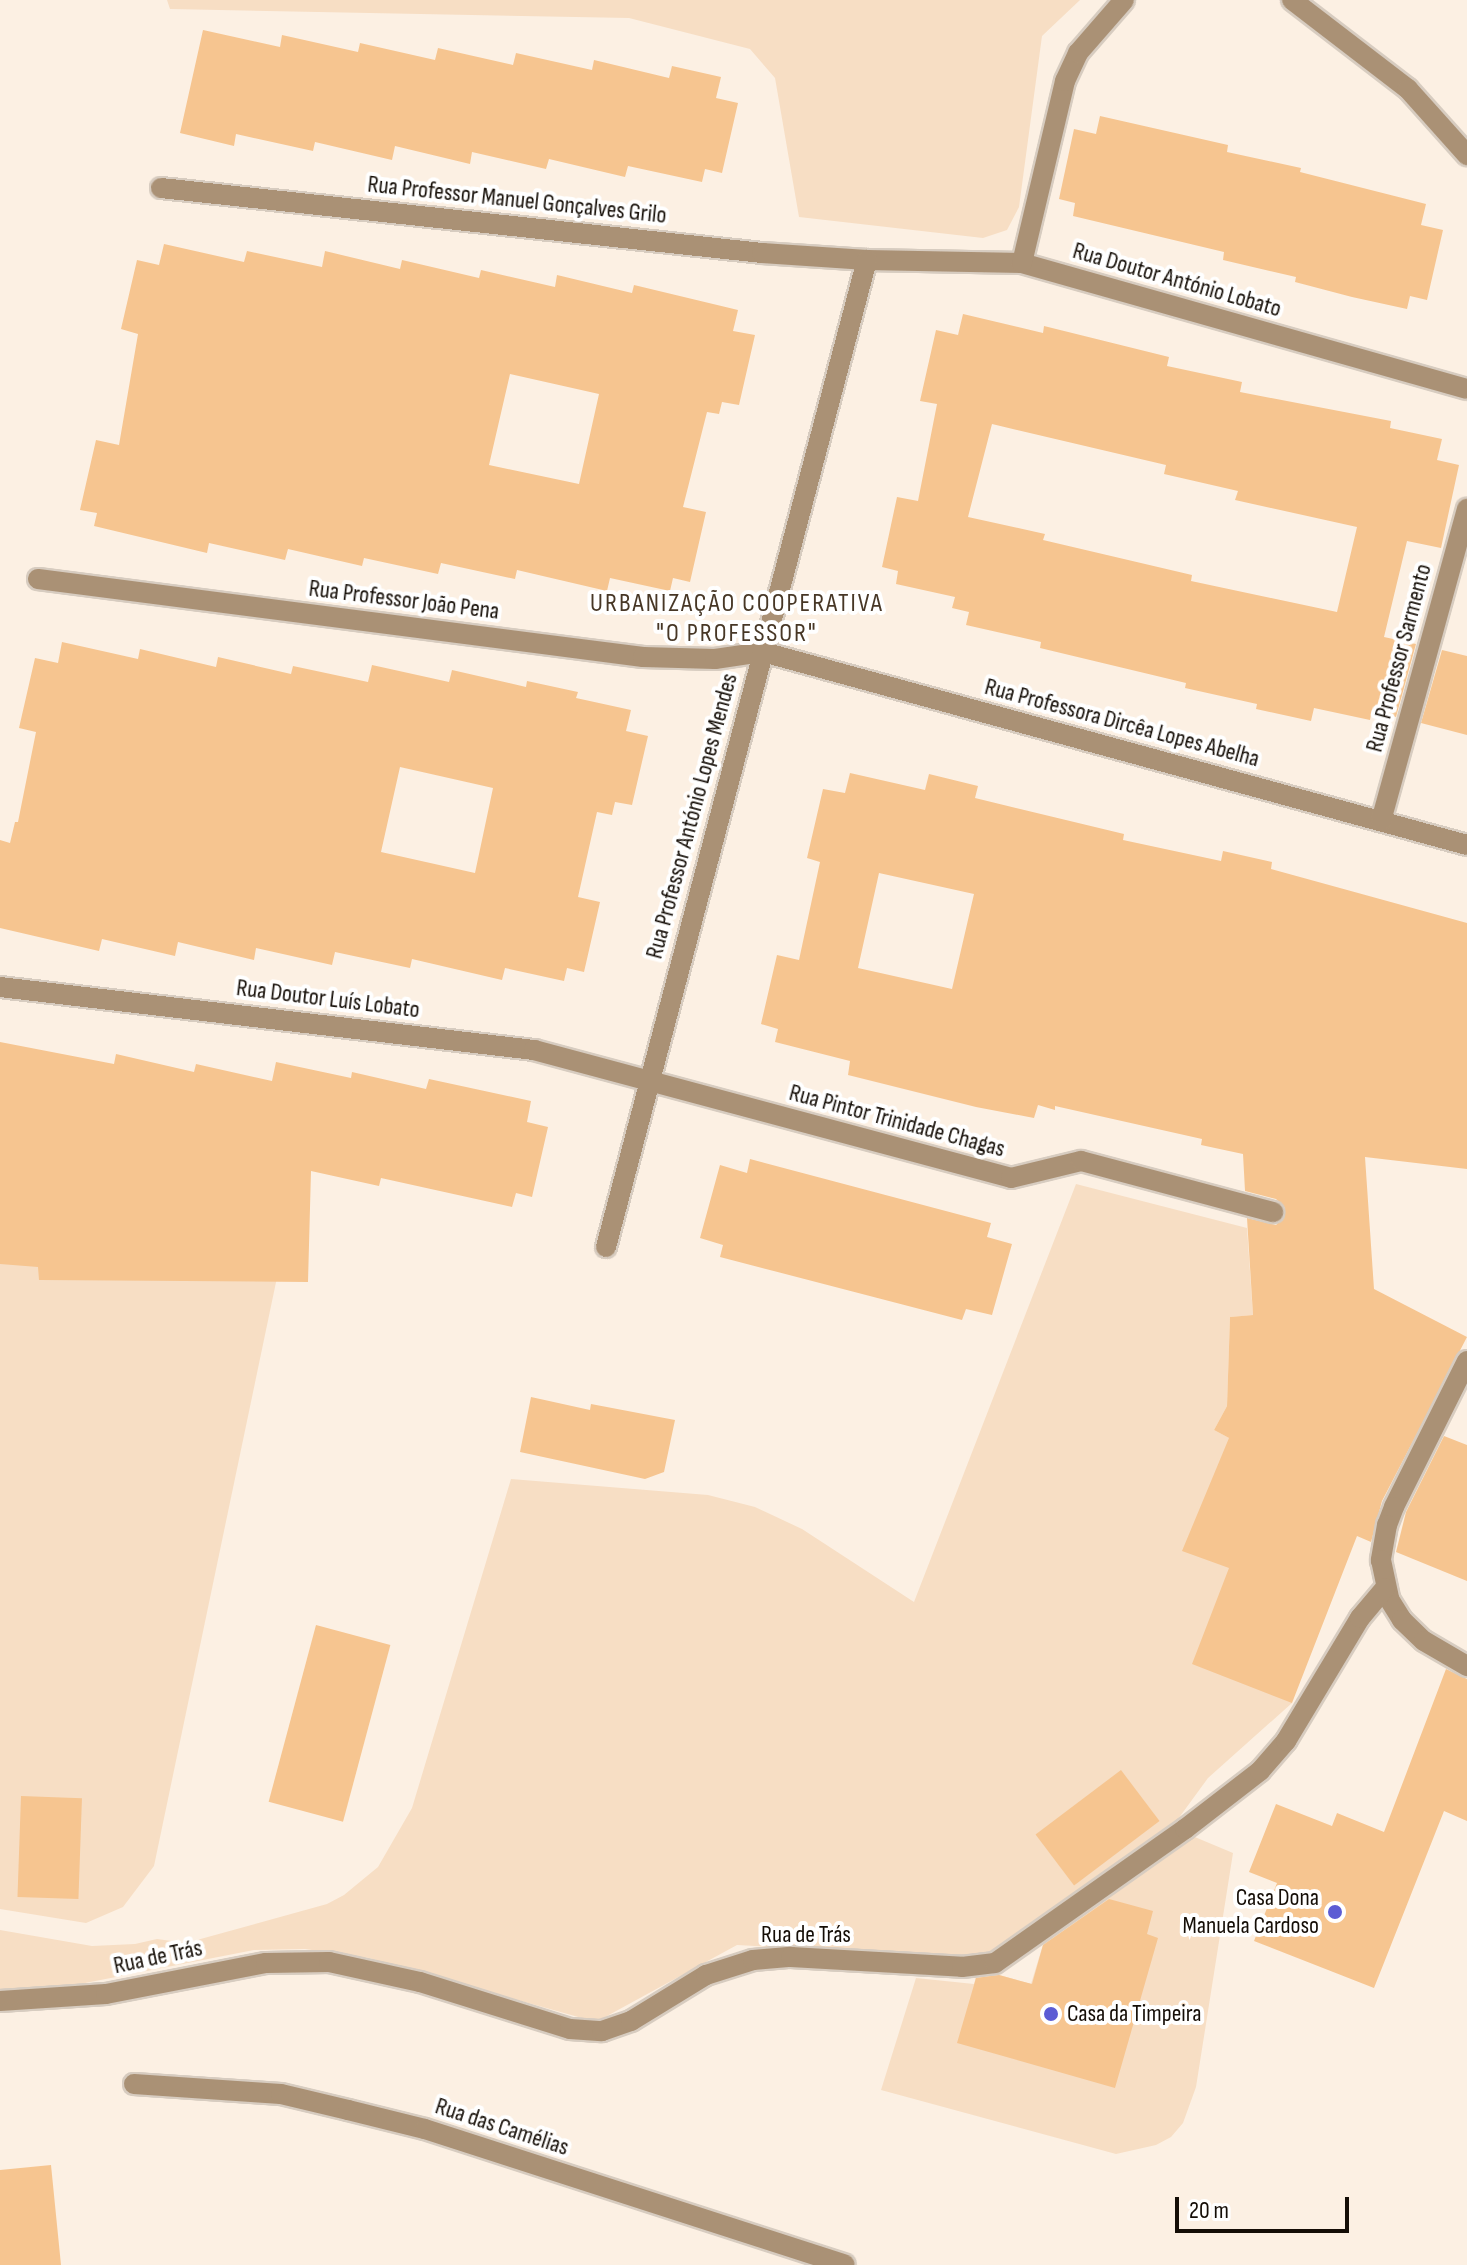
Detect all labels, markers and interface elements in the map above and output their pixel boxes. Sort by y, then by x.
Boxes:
street label: Rua Professor Manuel Gonçalves Grilo [366,170,668,230]
street label: Rua Doutor António Lobato [1070,236,1284,324]
street label: Rua Professor Sarmento [1360,561,1438,755]
street label: Rua Professor João Pena [307,574,501,626]
district label: URBANIZAÇÃO COOPERATIVA "O PROFESSOR" [590,588,884,650]
street label: Rua Professor António Lopes Mendes [640,670,744,962]
street label: Rua Professora Dircêa Lopes Abelha [982,672,1262,774]
street label: Rua Doutor Luís Lobato [235,973,421,1025]
street label: Rua Pintor Trinidade Chagas [786,1078,1008,1164]
place label: Casa Dona Manuela Cardoso [1183,1884,1319,1940]
marker: Casa Dona Manuela Cardoso [1326,1903,1344,1921]
street label: Rua de Trás [761,1921,851,1949]
street label: Rua de Trás [111,1934,205,1980]
place label: Casa da Timpeira [1067,2000,1202,2028]
marker: Casa da Timpeira [1042,2005,1060,2023]
street label: Rua das Camélias [432,2092,572,2162]
scale bar [1179,2181,1353,2231]
text: 20 m [1189,2196,1229,2225]

